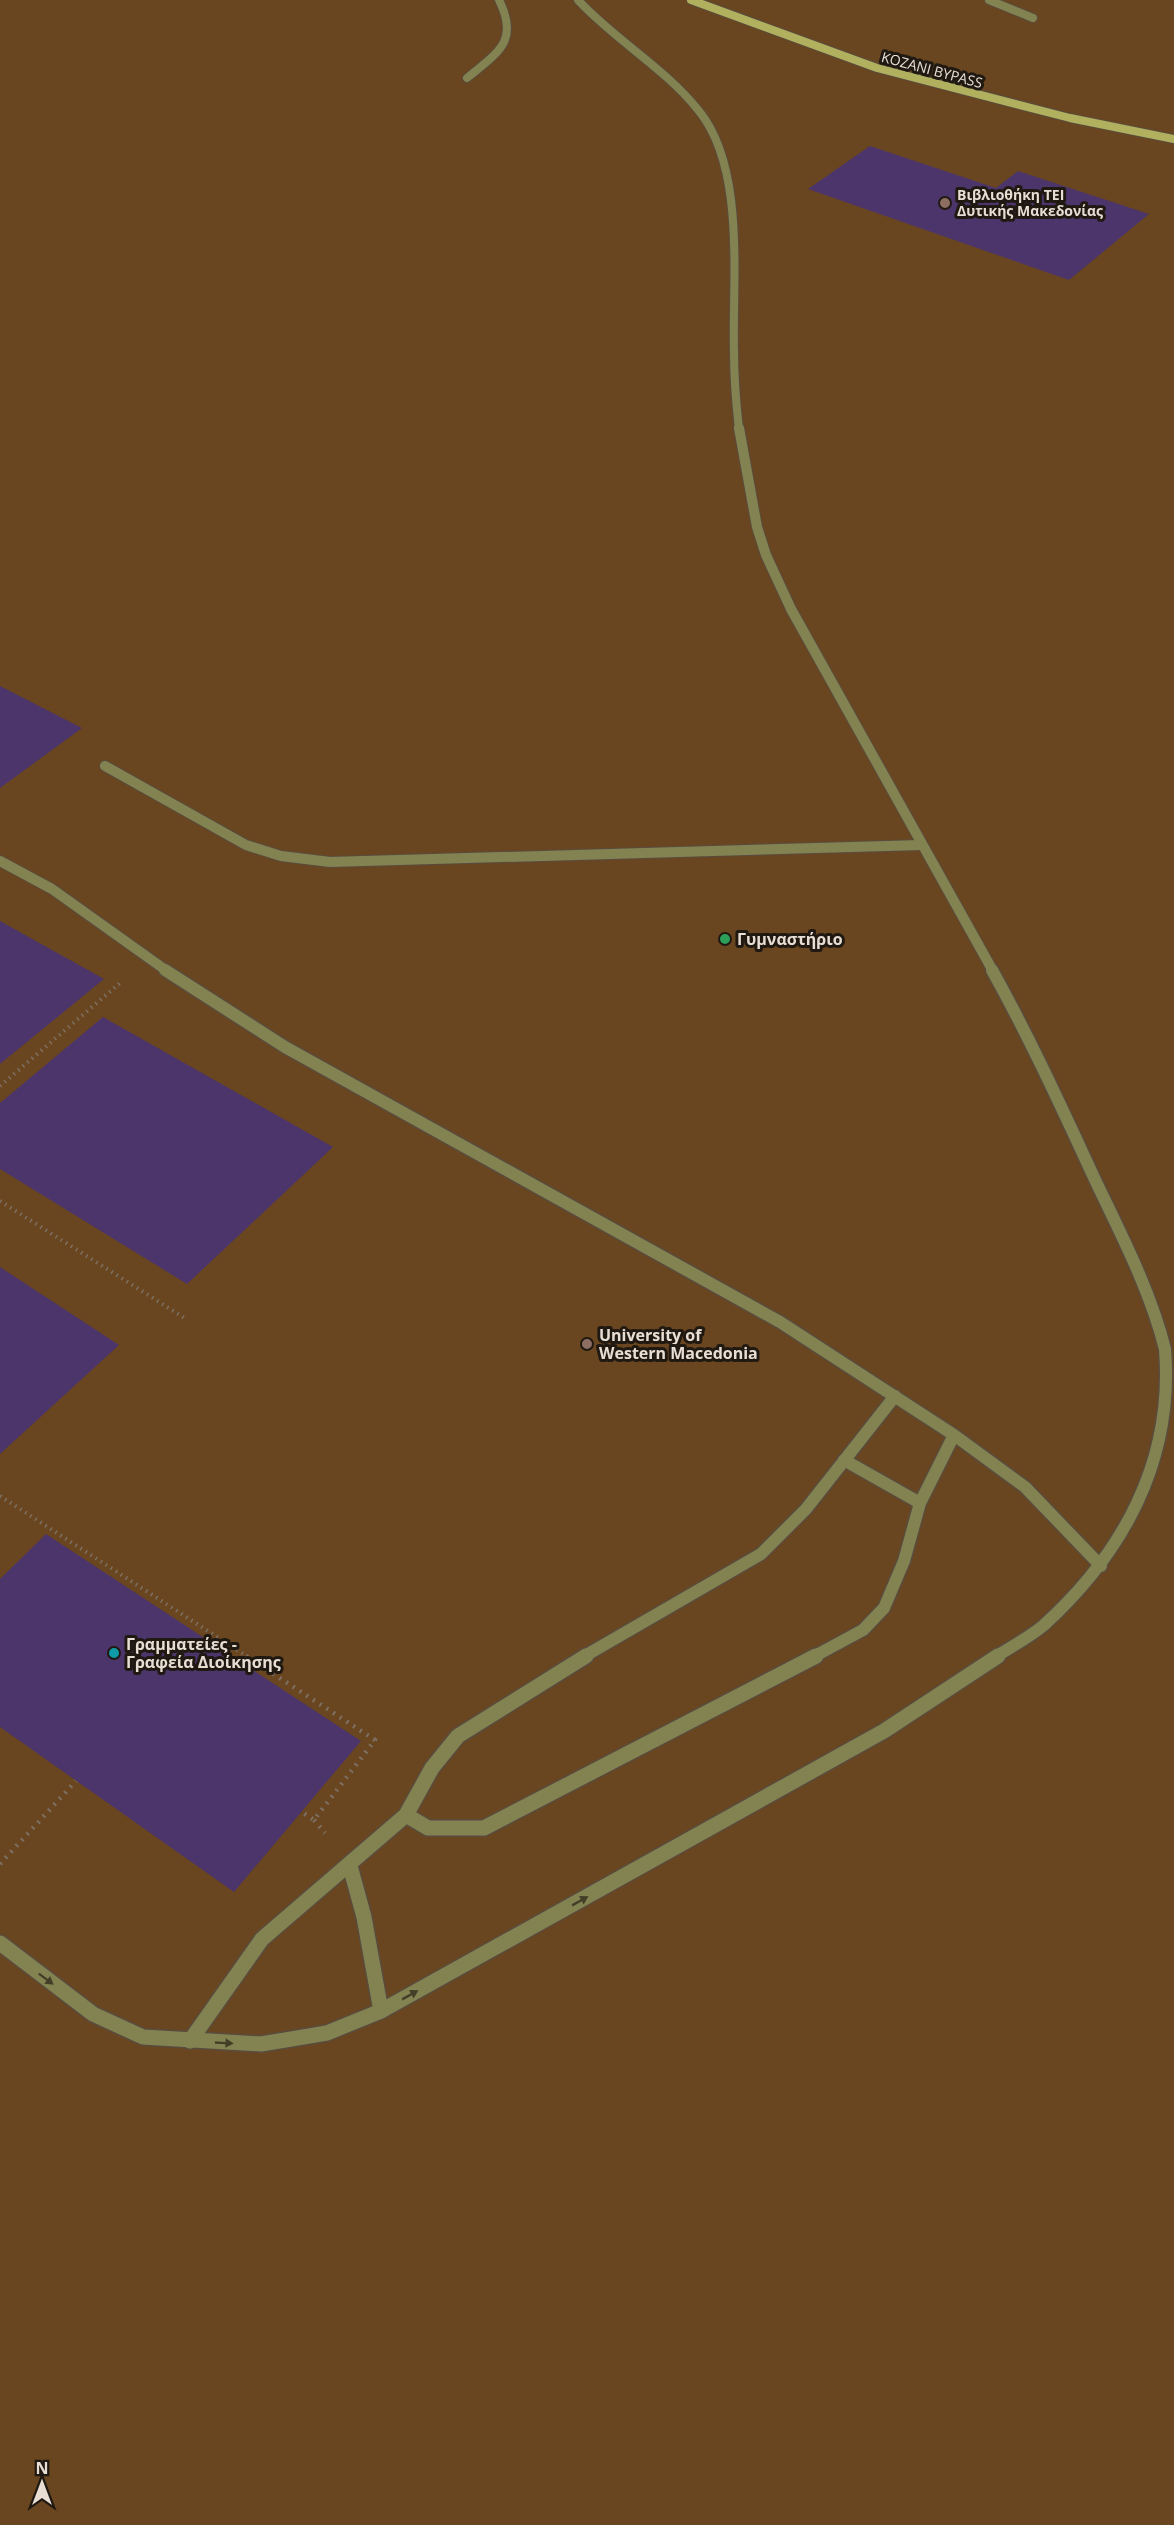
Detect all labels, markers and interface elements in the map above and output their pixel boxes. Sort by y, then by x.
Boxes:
street label: KOZANI BYPASS [879,47,985,92]
place label: Βιβλιοθήκη ΤΕΙ Δυτικής Μακεδονίας [957,185,1103,220]
marker: Βιβλιοθήκη ΤΕΙ Δυτικής Μακεδονίας [938,196,952,210]
place label: Γυμναστήριο [737,928,843,950]
marker: Γυμναστήριο [718,932,732,946]
place label: University of Western Macedonia [599,1324,758,1364]
marker: University of Western Macedonia [580,1337,594,1351]
place label: Γραμματείες - Γραφεία Διοίκησης [126,1633,281,1673]
marker: Γραμματείες - Γραφεία Διοίκησης [107,1646,121,1660]
one-way arrow [572,1895,588,1906]
one-way arrow [39,1972,54,1984]
one-way arrow [401,1991,418,2001]
one-way arrow [215,2038,234,2047]
north arrow [12,2453,72,2513]
text: N [35,2457,49,2479]

